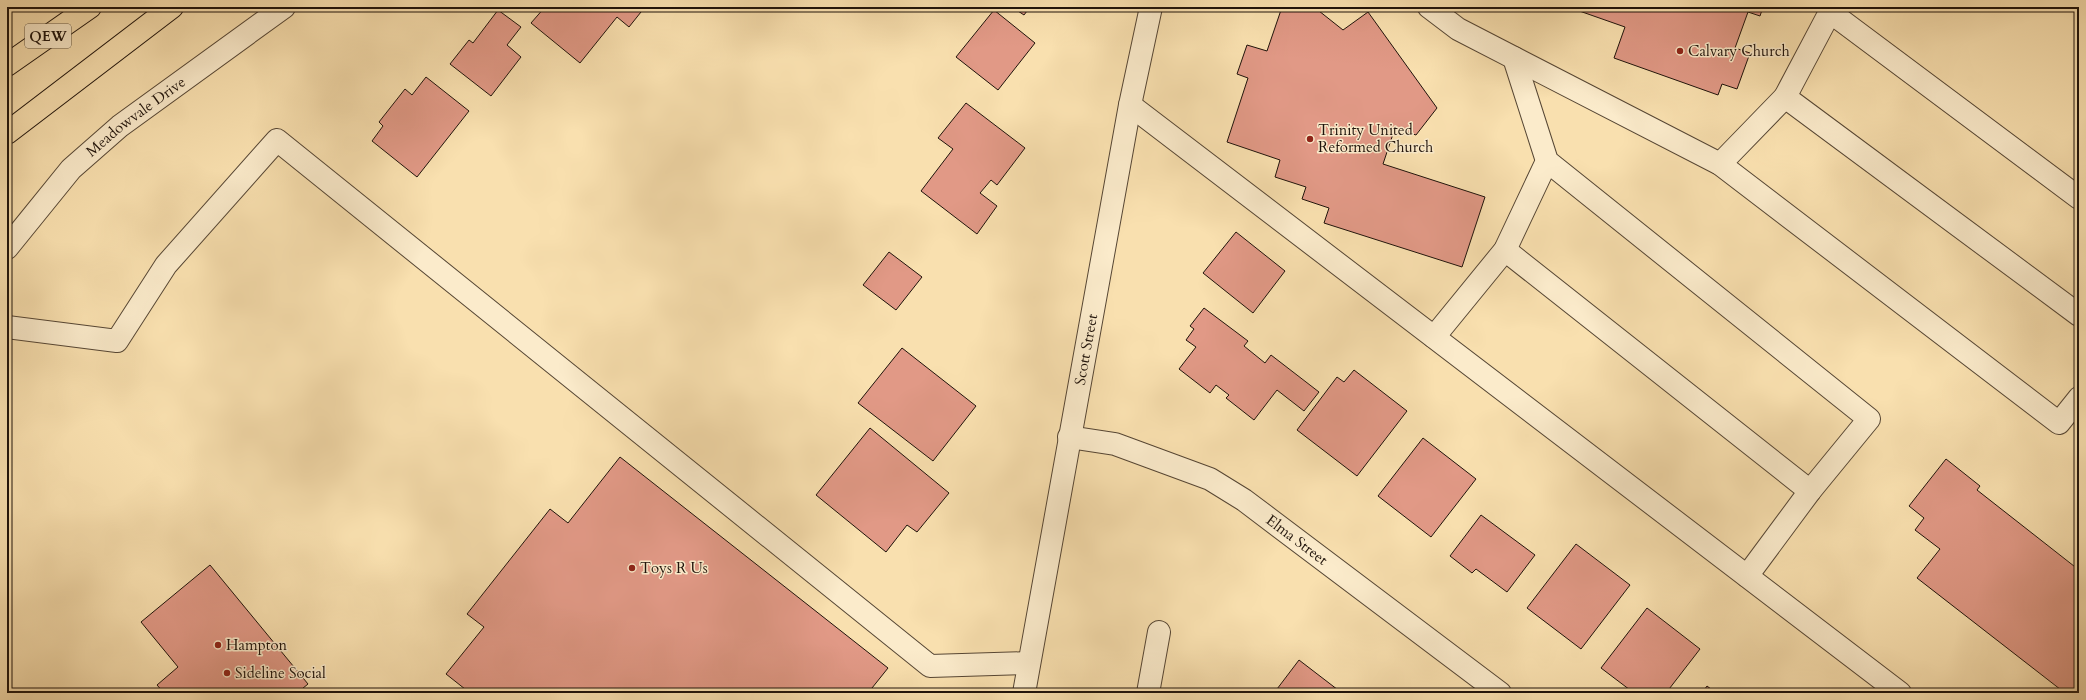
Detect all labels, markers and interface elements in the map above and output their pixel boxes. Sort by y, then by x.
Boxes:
road number: QEW [25,24,71,48]
place label: Calvary Church [1688,41,1791,61]
marker: Calvary Church [1675,46,1685,56]
street label: Meadowvale Drive [82,72,190,161]
place label: Trinity United Reformed Church [1318,120,1434,157]
marker: Trinity United Reformed Church [1305,134,1315,144]
street label: Scott Street [1070,312,1102,387]
street label: Elma Street [1262,510,1332,570]
place label: Toys R Us [640,558,708,578]
marker: Toys R Us [627,563,637,573]
place label: Hampton [226,635,288,655]
marker: Hampton [213,640,223,650]
place label: Sideline Social [235,663,326,683]
marker: Sideline Social [222,668,232,678]

